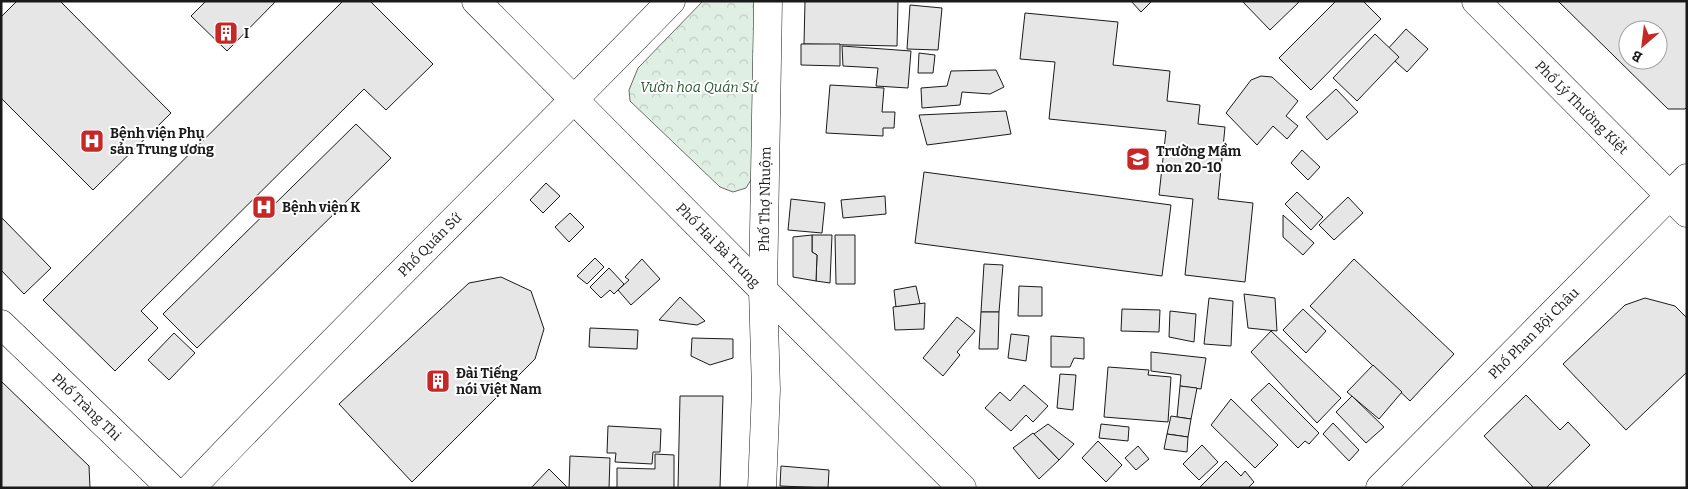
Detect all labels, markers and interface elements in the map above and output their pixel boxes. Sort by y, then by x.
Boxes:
building icon: I [213,20,239,46]
north arrow [1618,20,1668,70]
place label: I [244,25,249,42]
text: B [1629,46,1645,66]
street label: Phố Lý Thường Kiệt [1531,57,1632,158]
park label: Vườn hoa Quán Sứ [640,79,758,96]
place label: Bệnh viện Phụ sản Trung ương [110,125,214,158]
hospital icon: Bệnh viện Phụ sản Trung ương [79,128,105,154]
place label: Trường Mầm non 20-10 [1156,142,1242,176]
street label: Phố Thợ Nhuộm [755,146,774,252]
school or university icon: Trường Mầm non 20-10 [1125,146,1151,172]
hospital icon: Bệnh viện K [251,194,277,220]
place label: Bệnh viện K [282,199,360,216]
street label: Phố Hai Bà Trưng [673,200,764,291]
street label: Phố Quán Sứ [395,209,465,280]
street label: Phố Phan Bội Châu [1485,284,1583,383]
place label: Đài Tiếng nói Việt Nam [456,364,542,398]
building icon: Đài Tiếng nói Việt Nam [425,368,451,394]
street label: Phố Tràng Thi [48,370,124,444]

